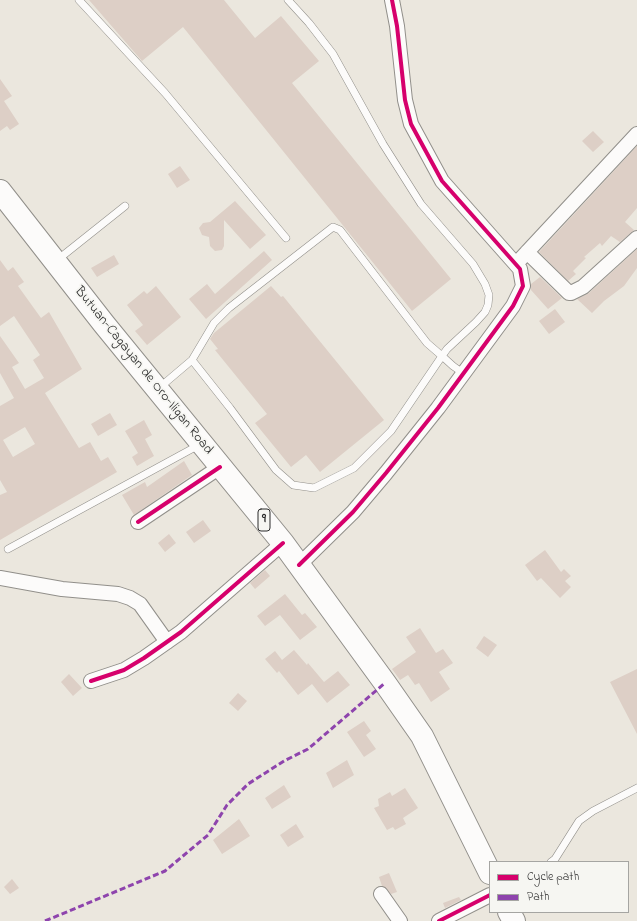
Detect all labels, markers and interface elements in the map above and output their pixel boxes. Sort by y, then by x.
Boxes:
street label: Butuan-Cagayan de Oro-Iligan Road [70,284,216,458]
road number: 9 [258,509,270,531]
legend [489,861,629,913]
text: Cycle path [527,868,579,886]
text: Path [527,888,549,906]

